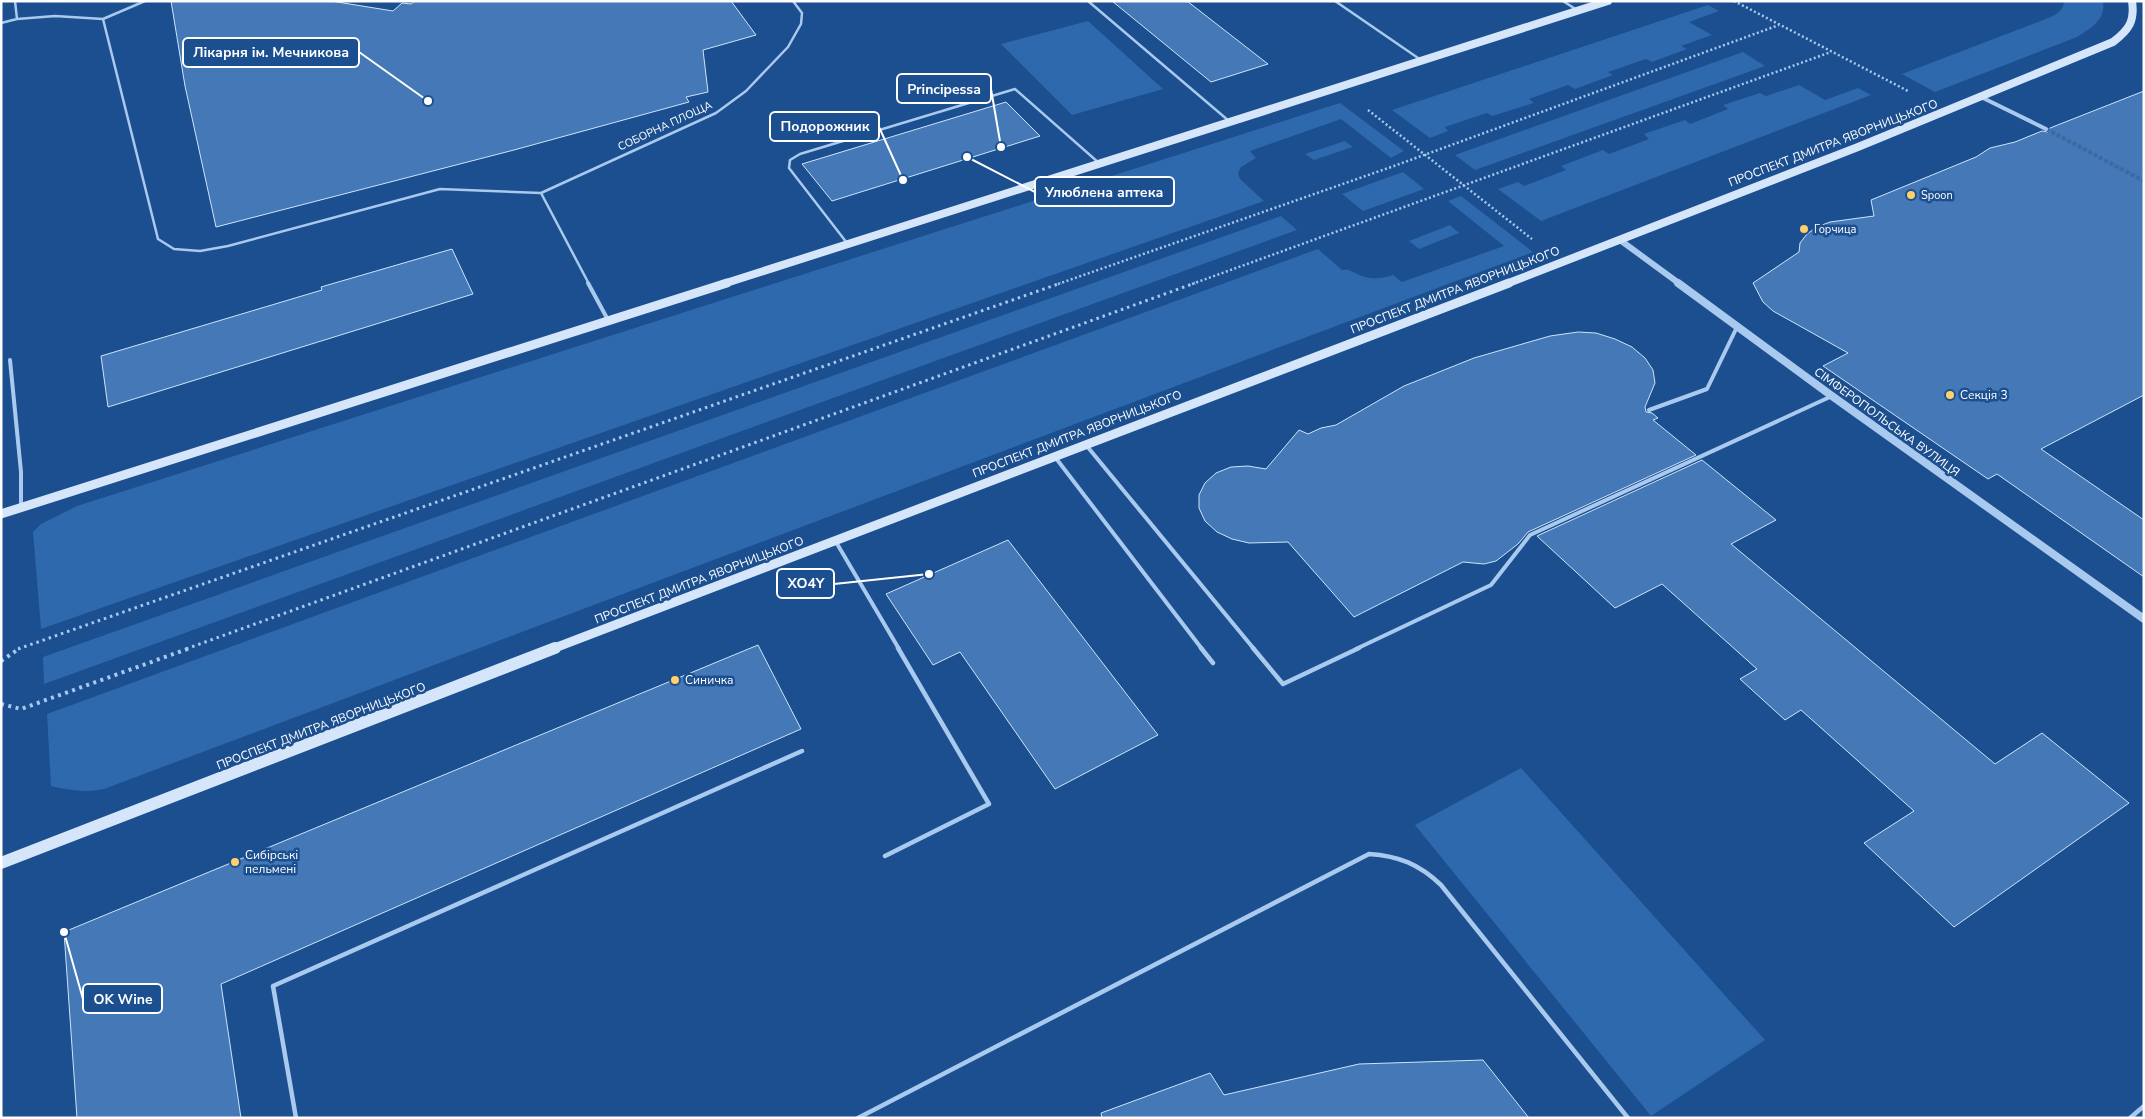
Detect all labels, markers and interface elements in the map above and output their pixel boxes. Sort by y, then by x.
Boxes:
callout: Лікарня ім. Мечникова [183,38,359,67]
text: Лікарня ім. Мечникова [193,43,349,62]
callout: Principessa [897,74,991,103]
text: Principessa [907,80,981,99]
street label: ПРОСПЕКТ ДМИТРА ЯВОРНИЦЬКОГО [1726,96,1940,190]
street label: СОБОРНА ПЛОЩА [615,98,715,154]
callout: Подорожник [770,112,879,141]
text: Подорожник [780,117,870,136]
callout: Улюблена аптека [1035,177,1174,206]
text: Улюблена аптека [1044,183,1163,202]
place label: Spoon [1921,188,1953,203]
marker: Spoon [1905,189,1917,201]
place label: Горчица [1814,222,1856,237]
marker: Горчица [1798,223,1810,235]
street label: ПРОСПЕКТ ДМИТРА ЯВОРНИЦЬКОГО [1348,243,1562,337]
street label: СІМФЕРОПОЛЬСЬКА ВУЛИЦЯ [1811,364,1963,480]
street label: ПРОСПЕКТ ДМИТРА ЯВОРНИЦЬКОГО [970,387,1184,481]
place label: Секція 3 [1960,387,2008,403]
marker: Секція 3 [1944,389,1956,401]
street label: ПРОСПЕКТ ДМИТРА ЯВОРНИЦЬКОГО [592,533,806,627]
callout: XO4Y [777,569,834,598]
text: XO4Y [786,574,825,593]
place label: Синичка [685,672,734,688]
marker: Синичка [669,674,681,686]
street label: ПРОСПЕКТ ДМИТРА ЯВОРНИЦЬКОГО [214,679,428,773]
place label: Сибірські пельмені [245,847,298,877]
marker: Сибірські пельмені [229,856,241,868]
callout: OK Wine [83,984,162,1013]
text: OK Wine [94,990,153,1009]

